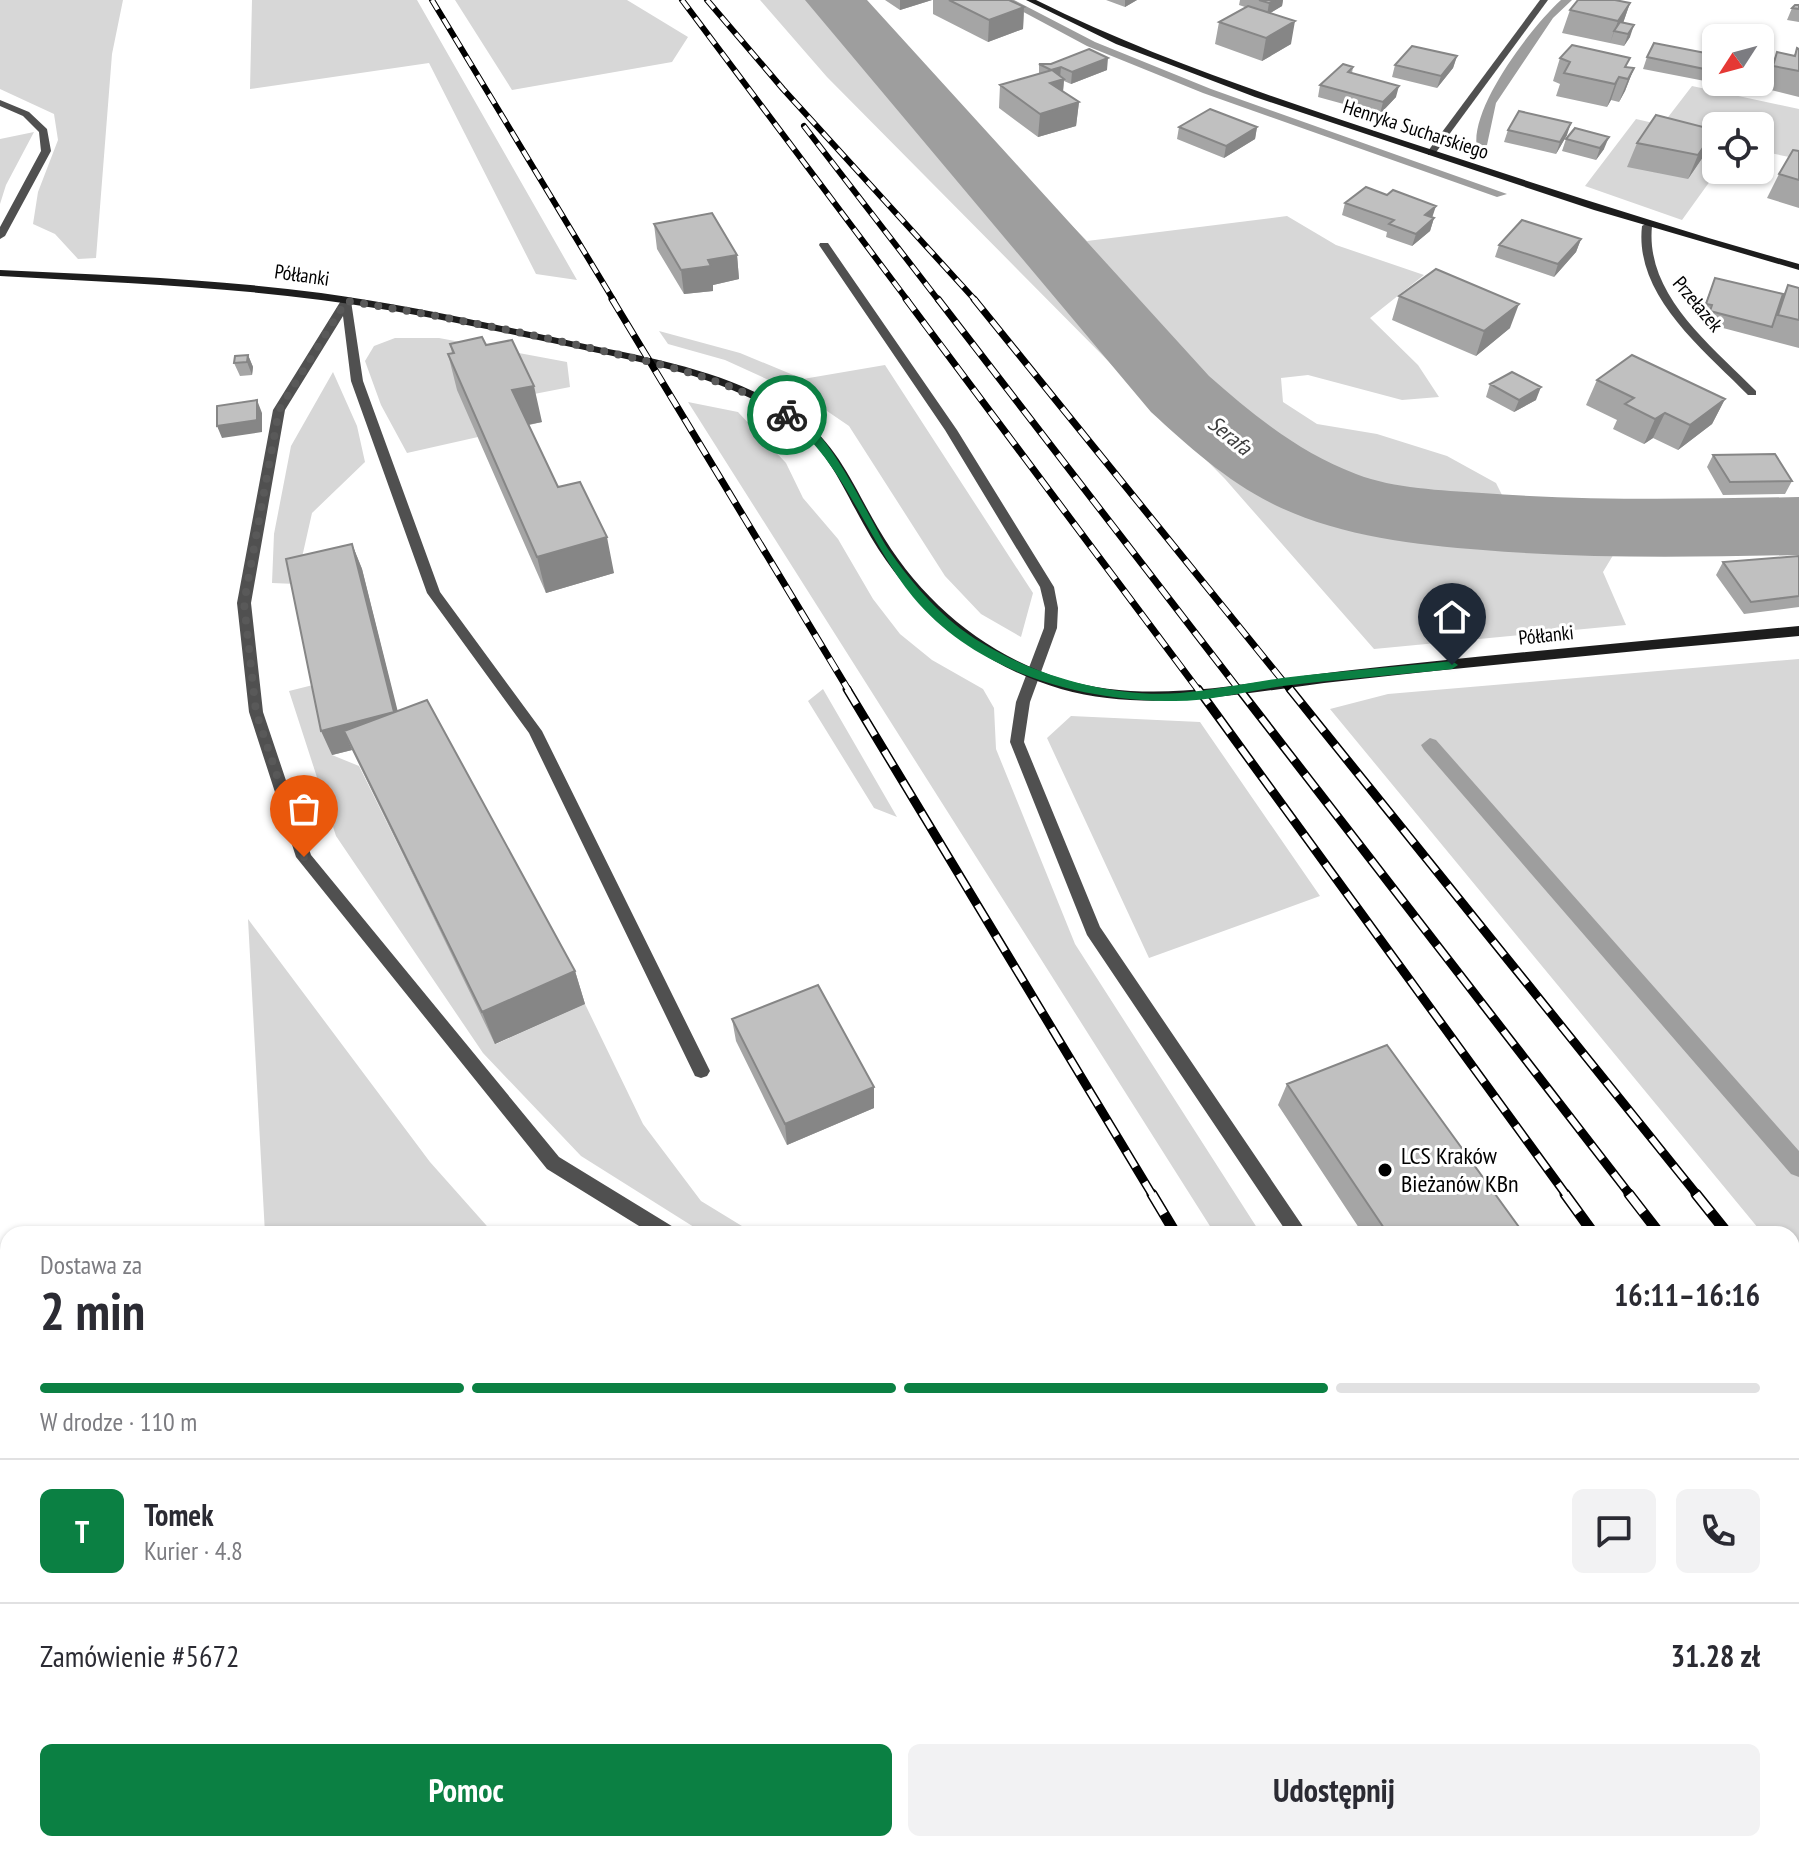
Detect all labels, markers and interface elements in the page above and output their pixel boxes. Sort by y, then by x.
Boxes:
north arrow [1702,24,1774,96]
map controls [1702,24,1774,184]
street label: Henryka Sucharskiego [1340,93,1492,165]
button: locate [1702,112,1774,184]
street label: Półłanki [273,258,331,292]
street label: Przełazek [1667,271,1729,337]
courier [747,375,827,455]
icon: bike [765,393,809,437]
water label: Serafa [1203,409,1258,462]
pin [1418,583,1486,665]
icon: home [1430,595,1474,639]
street label: Półłanki [1517,619,1575,651]
pin [270,775,338,857]
icon: bag [282,787,326,831]
place label: LCS Kraków Bieżanów KBn [1401,1140,1519,1199]
marker: LCS Kraków Bieżanów KBn [1376,1161,1394,1179]
text: Dostawa za [40,1248,142,1281]
text: 16:11–16:16 [1614,1275,1760,1314]
text: 2 min [40,1277,145,1344]
text: W drodze · 110 m [40,1405,197,1438]
button: chat [1572,1489,1656,1573]
button: phone [1676,1489,1760,1573]
text: Tomek [144,1495,214,1534]
text: T [75,1512,89,1551]
text: Kurier · 4.8 [144,1534,243,1567]
text: Zamówienie #5672 [40,1636,239,1675]
text: 31.28 zł [1671,1636,1760,1675]
button: Pomoc [40,1744,892,1836]
button: Udostępnij [908,1744,1760,1836]

